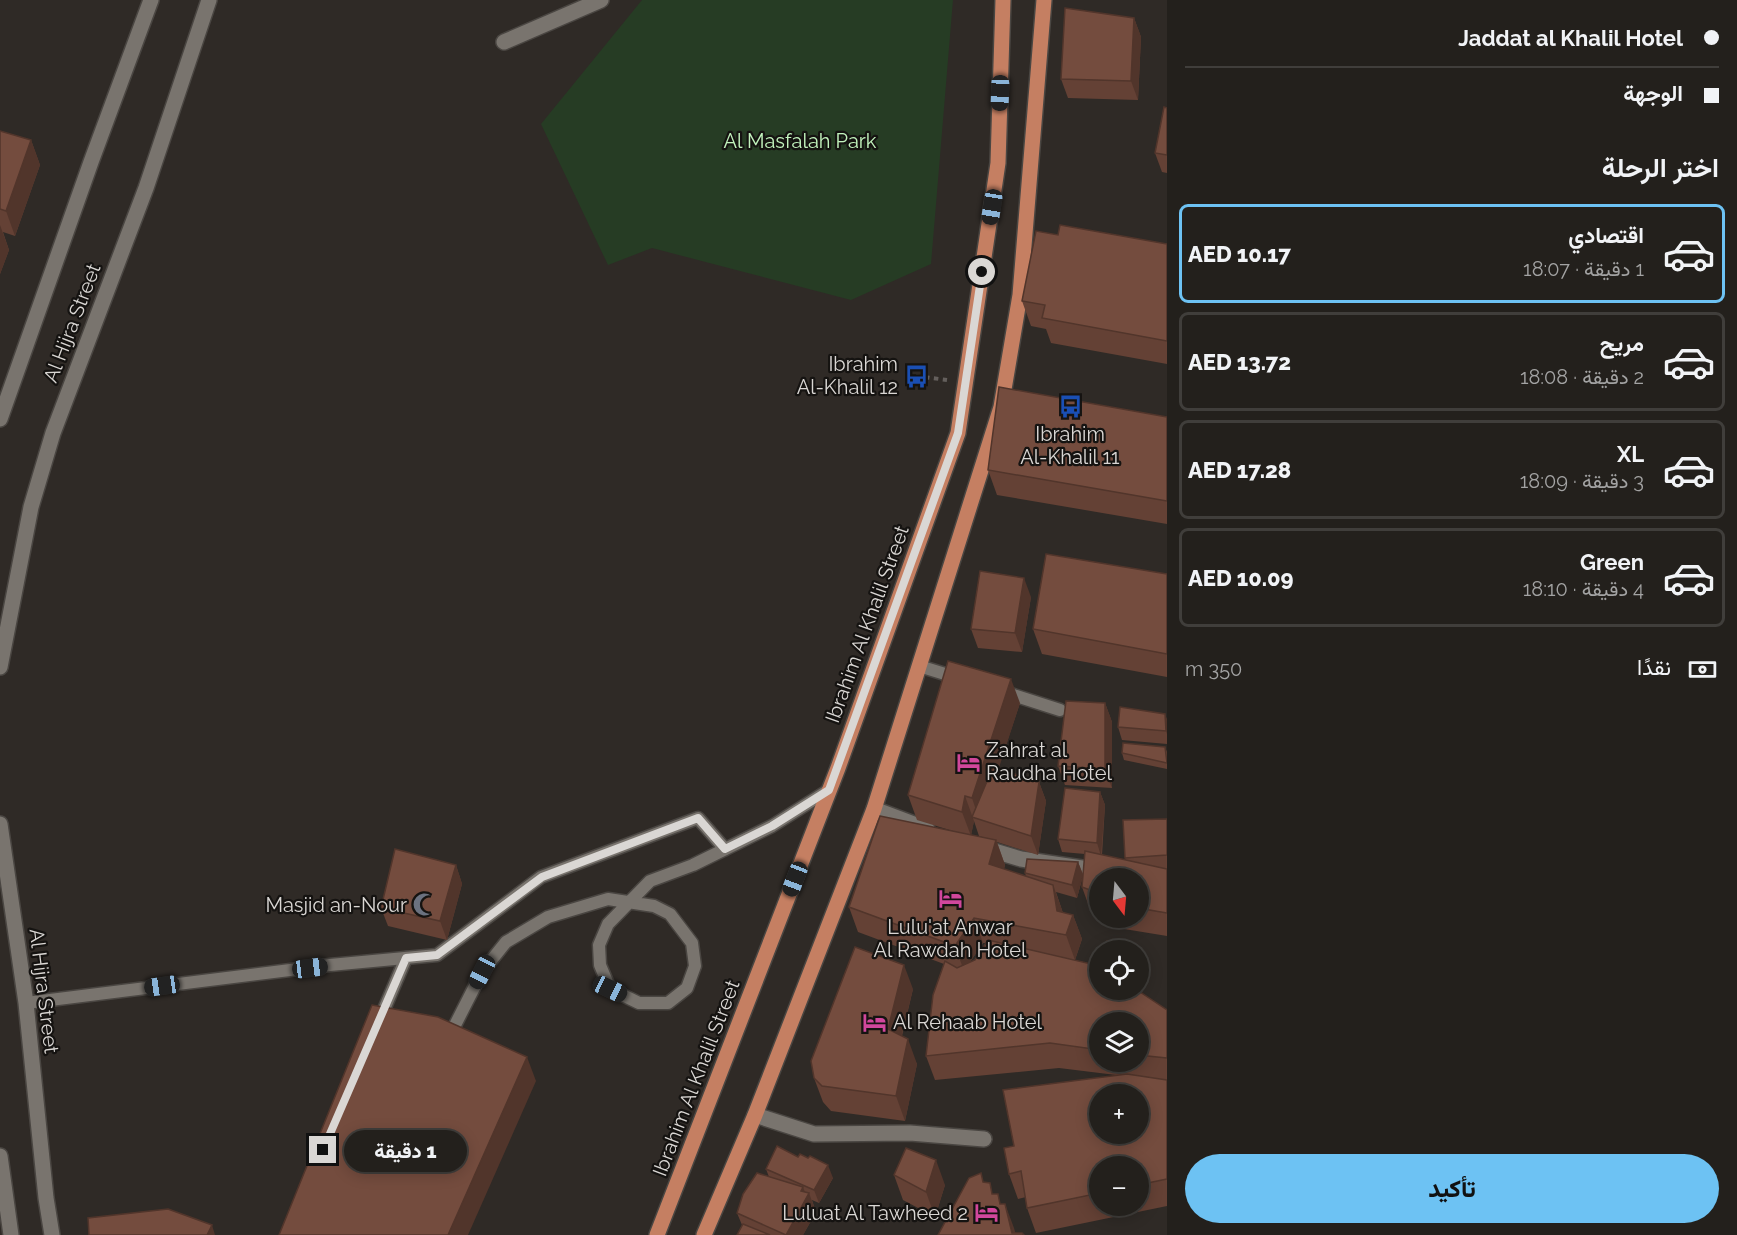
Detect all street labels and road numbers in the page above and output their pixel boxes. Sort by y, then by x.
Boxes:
street label: Al Hijra Street [38,260,106,386]
street label: Ibrahim Al Khalil Street [820,522,914,726]
street label: Al Hijra Street [24,927,64,1055]
street label: Ibrahim Al Khalil Street [648,976,745,1179]

